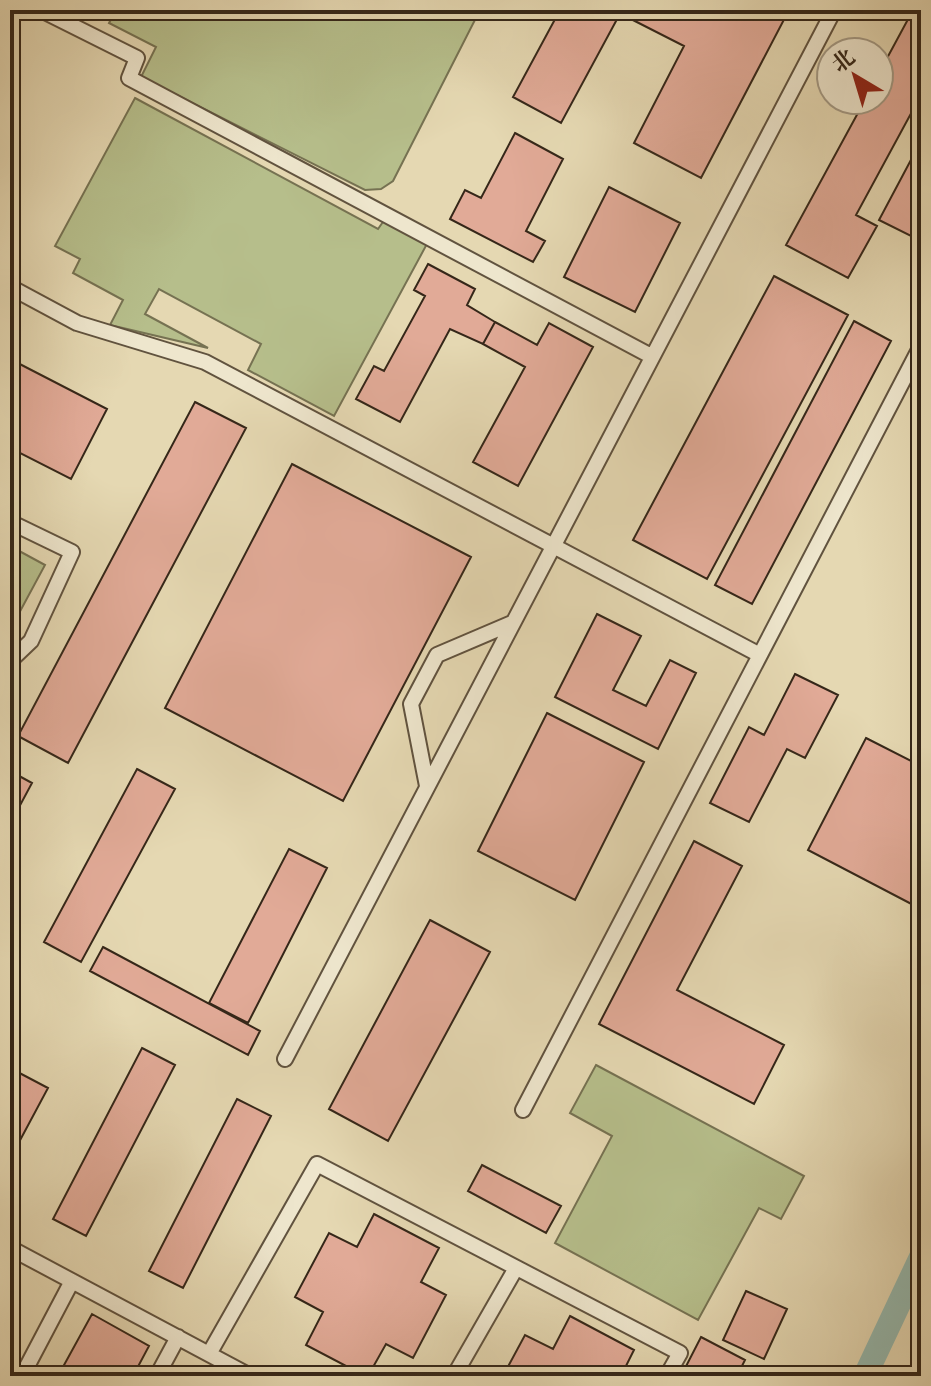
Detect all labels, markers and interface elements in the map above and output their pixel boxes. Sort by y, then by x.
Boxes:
north arrow [815,36,895,116]
text: 北 [826,43,863,82]

